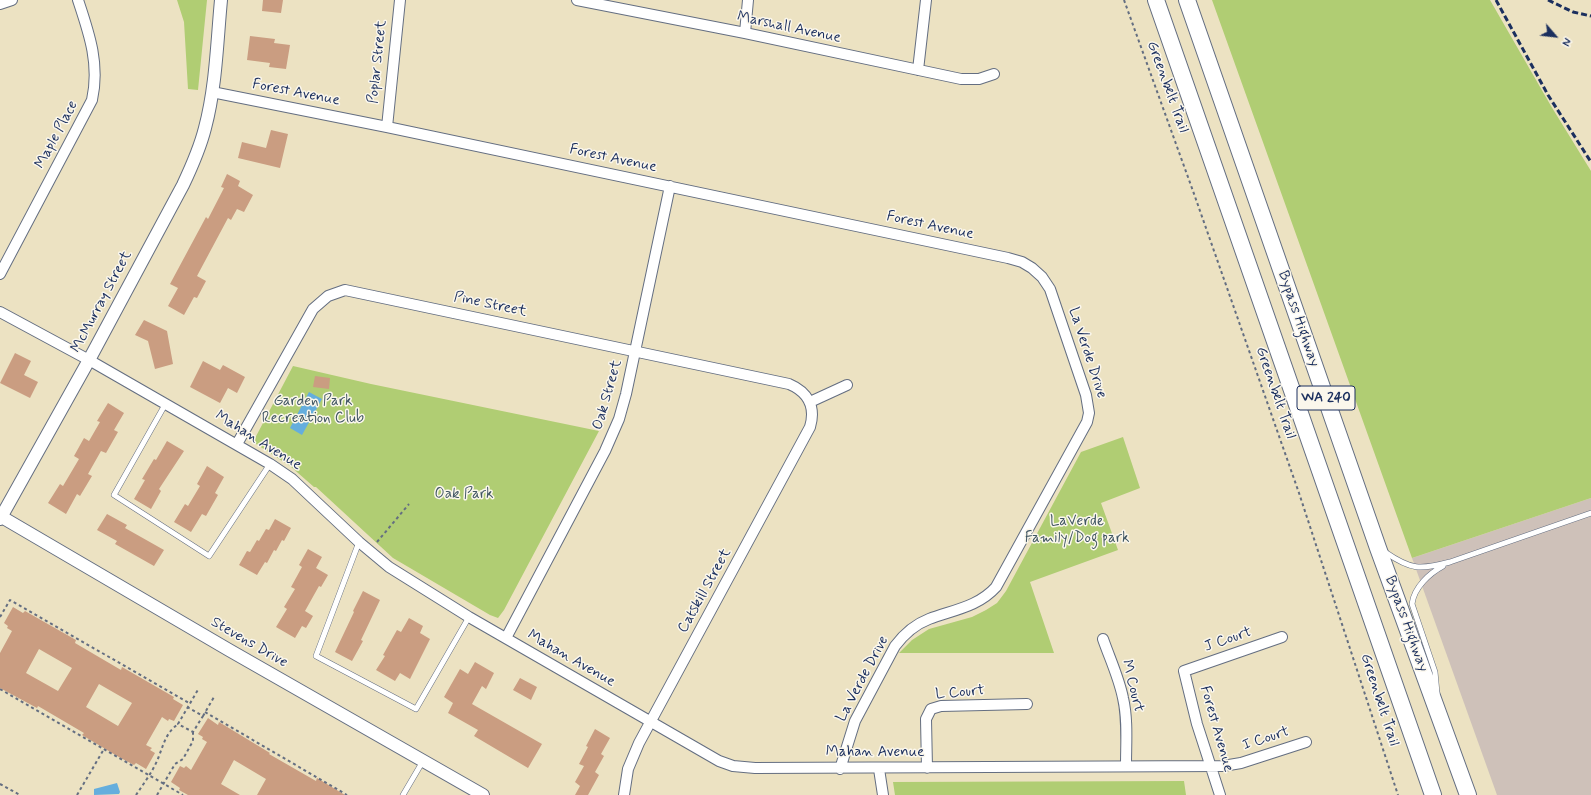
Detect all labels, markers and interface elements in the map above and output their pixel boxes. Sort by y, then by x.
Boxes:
street label: Marshall Avenue [735,8,843,48]
north arrow [1535,16,1575,56]
street label: Poplar Street [365,20,391,104]
text: N [1558,35,1573,48]
street label: Greenbelt Trail [1142,39,1192,135]
street label: Forest Avenue [251,76,341,110]
street label: Maple Place [32,98,82,172]
street label: Forest Avenue [568,141,658,177]
street label: Forest Avenue [885,208,975,244]
street label: McMurray Street [68,248,136,356]
street label: Bypass Highway [1273,268,1323,370]
street label: Pine Street [452,288,528,322]
street label: La Verde Drive [1064,305,1110,401]
street label: Greenbelt Trail [1251,345,1299,441]
street label: Oak Street [589,358,627,432]
road number: WA 240 [1297,386,1355,410]
park label: Garden Park Recreation Club [262,393,364,428]
street label: Mahan Avenue [211,407,305,475]
park label: Oak Park [435,486,493,504]
park label: LaVerde Family/Dog park [1025,513,1129,548]
street label: Catskill Street [674,546,736,636]
street label: Bypass Highway [1380,574,1432,674]
street label: Stevens Drive [207,614,291,672]
street label: J Court [1202,624,1254,656]
street label: Mahan Avenue [524,627,618,691]
street label: La Verde Drive [833,633,893,725]
street label: Greenbelt Trail [1356,652,1402,748]
street label: M Court [1117,658,1147,714]
street label: L Court [935,682,985,704]
street label: Forest Avenue [1195,684,1237,774]
street label: I Court [1240,723,1292,755]
street label: Mahan Avenue [826,744,924,762]

